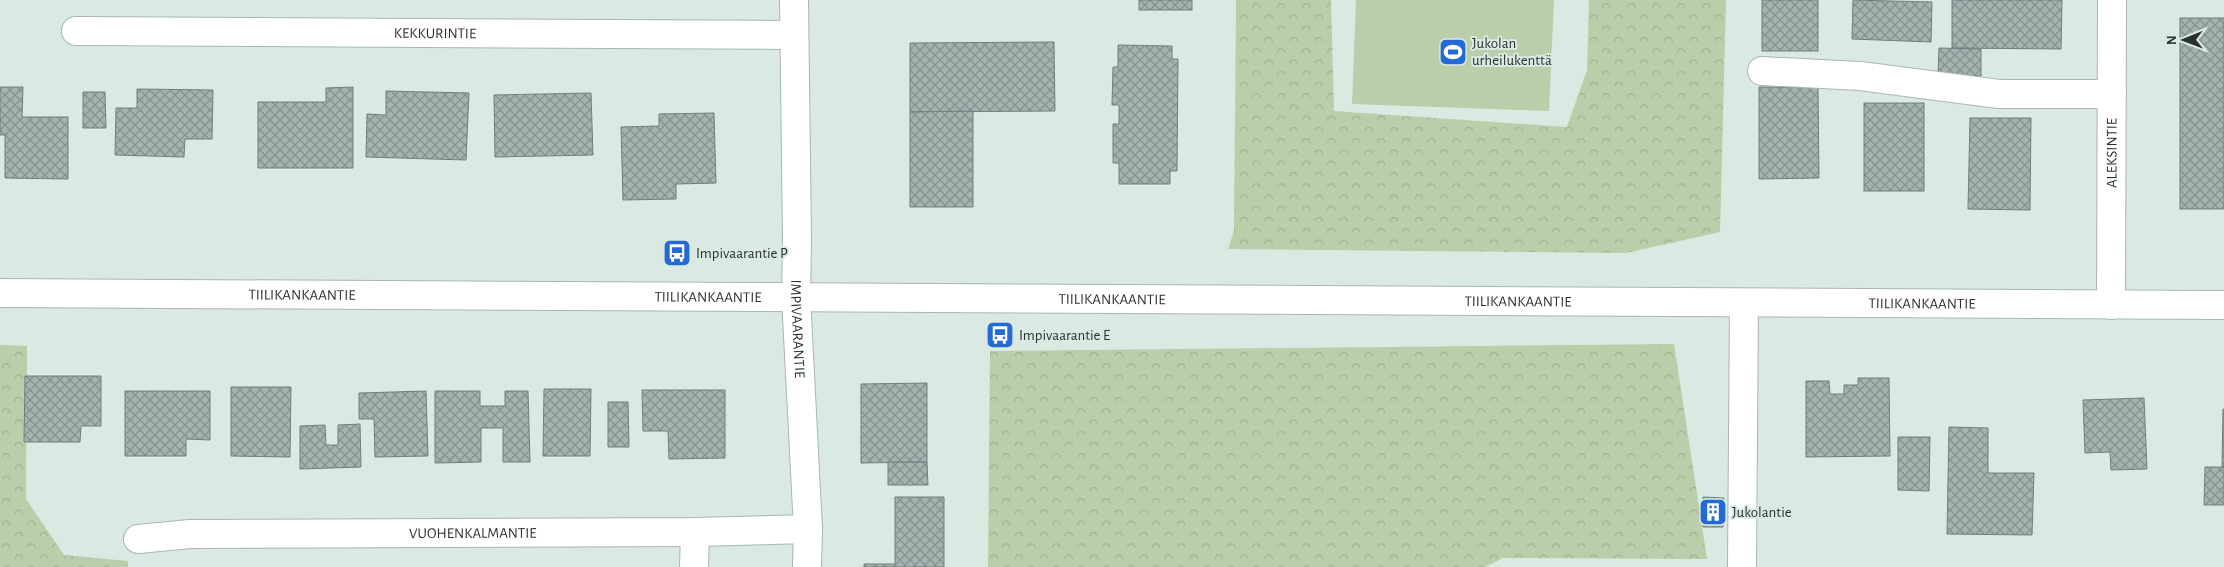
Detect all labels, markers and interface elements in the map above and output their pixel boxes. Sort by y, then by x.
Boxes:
north arrow [2159,15,2209,65]
street label: KEKKURINTIE [394,26,476,41]
text: N [2165,35,2179,45]
place label: Jukolan urheilukenttä [1472,36,1552,68]
sports icon: Jukolan urheilukenttä [1438,37,1468,67]
street label: ALEKSINTIE [2104,118,2120,188]
bus stop icon: Impivaarantie P [662,238,692,268]
place label: Impivaarantie P [696,246,788,261]
street label: IMPIVAARANTIE [788,280,807,379]
street label: TIILIKANKAANTIE [248,287,356,303]
street label: TIILIKANKAANTIE [654,290,762,305]
street label: TIILIKANKAANTIE [1058,292,1166,307]
street label: TIILIKANKAANTIE [1464,294,1572,309]
street label: TIILIKANKAANTIE [1868,296,1976,312]
bus stop icon: Impivaarantie E [985,320,1015,350]
place label: Impivaarantie E [1019,328,1110,343]
building icon: Jukolantie [1698,497,1728,527]
place label: Jukolantie [1732,505,1792,520]
street label: VUOHENKALMANTIE [409,526,537,541]

